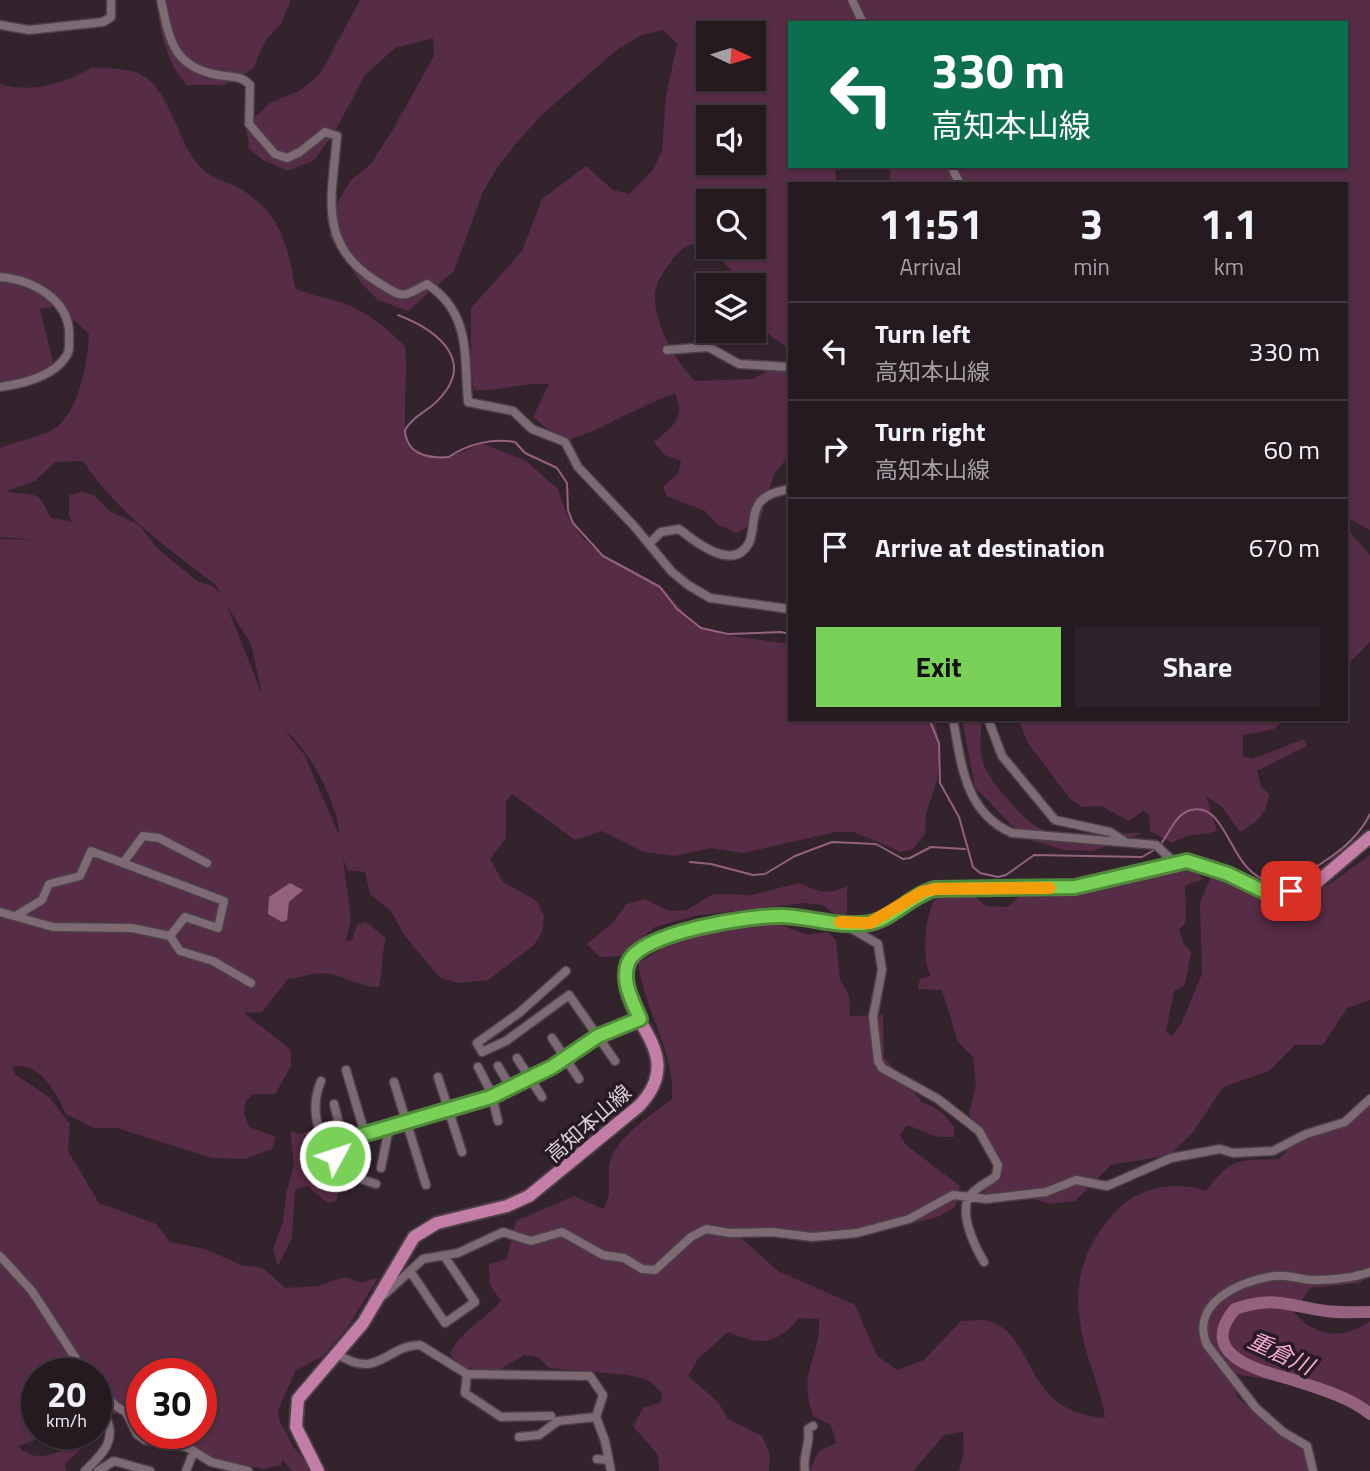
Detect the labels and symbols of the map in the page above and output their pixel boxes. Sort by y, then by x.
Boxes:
north arrow [696,21,766,91]
pin [1261,861,1321,921]
street label: 高知本山線 [538,1076,638,1170]
position arrow [298,1119,372,1193]
water label: 重倉川 [1242,1323,1322,1385]
speed limit sign: 30 [126,1358,217,1449]

